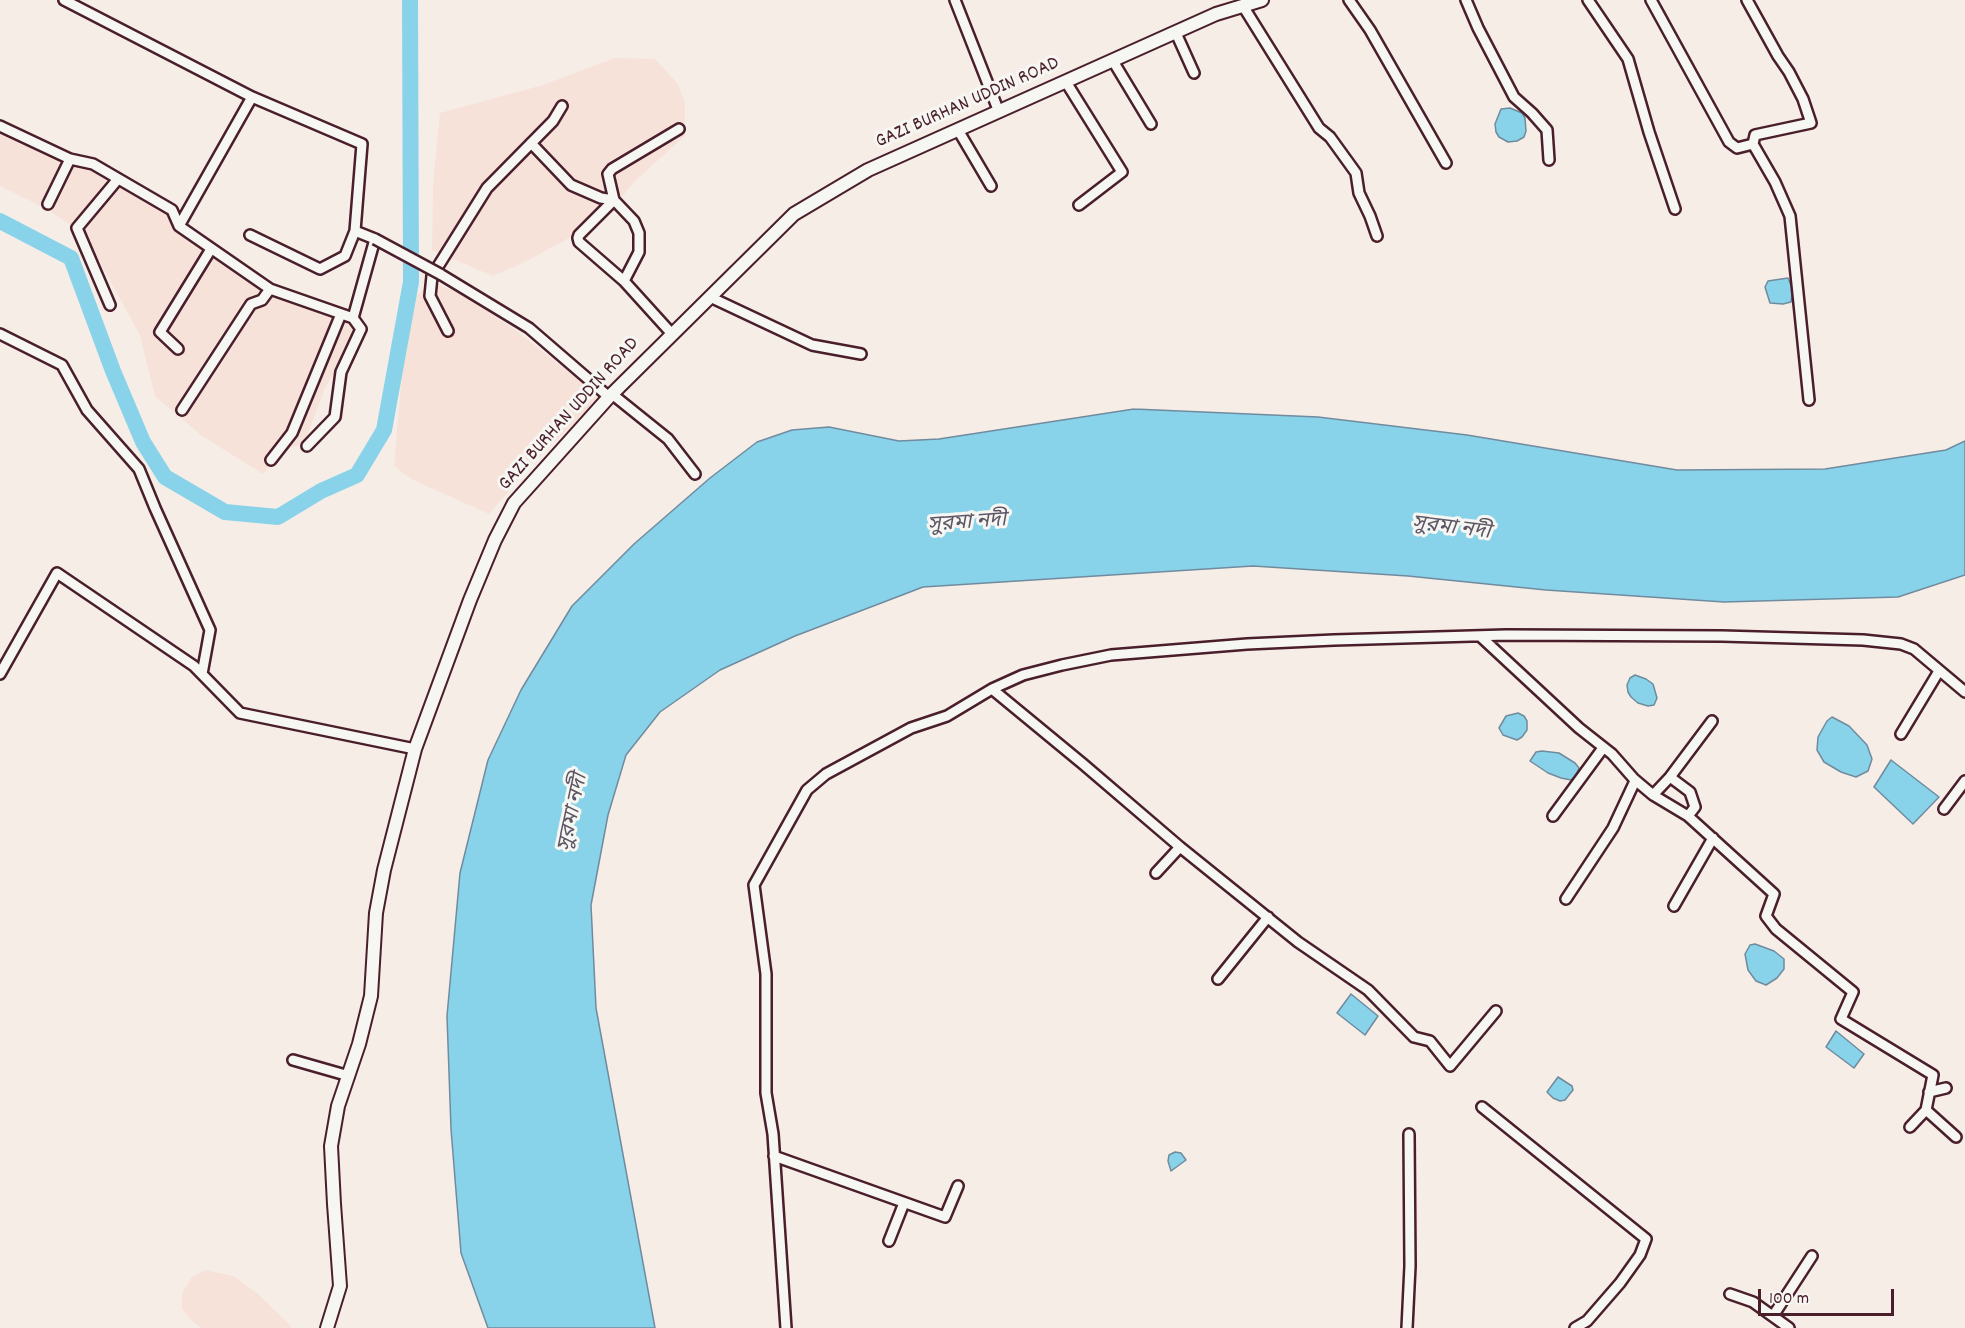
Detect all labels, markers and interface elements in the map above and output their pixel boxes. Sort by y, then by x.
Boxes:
street label: GAZI BURHAN UDDIN ROAD [872,53,1064,155]
street label: GAZI BURHAN UDDIN ROAD [495,333,645,497]
water label: সুরমা নদী [927,510,1007,540]
water label: সুরমা নদী [1410,513,1492,547]
water label: সুরমা নদী [554,772,596,854]
scale bar [1761,1277,1898,1315]
text: 100 m [1769,1287,1809,1312]

